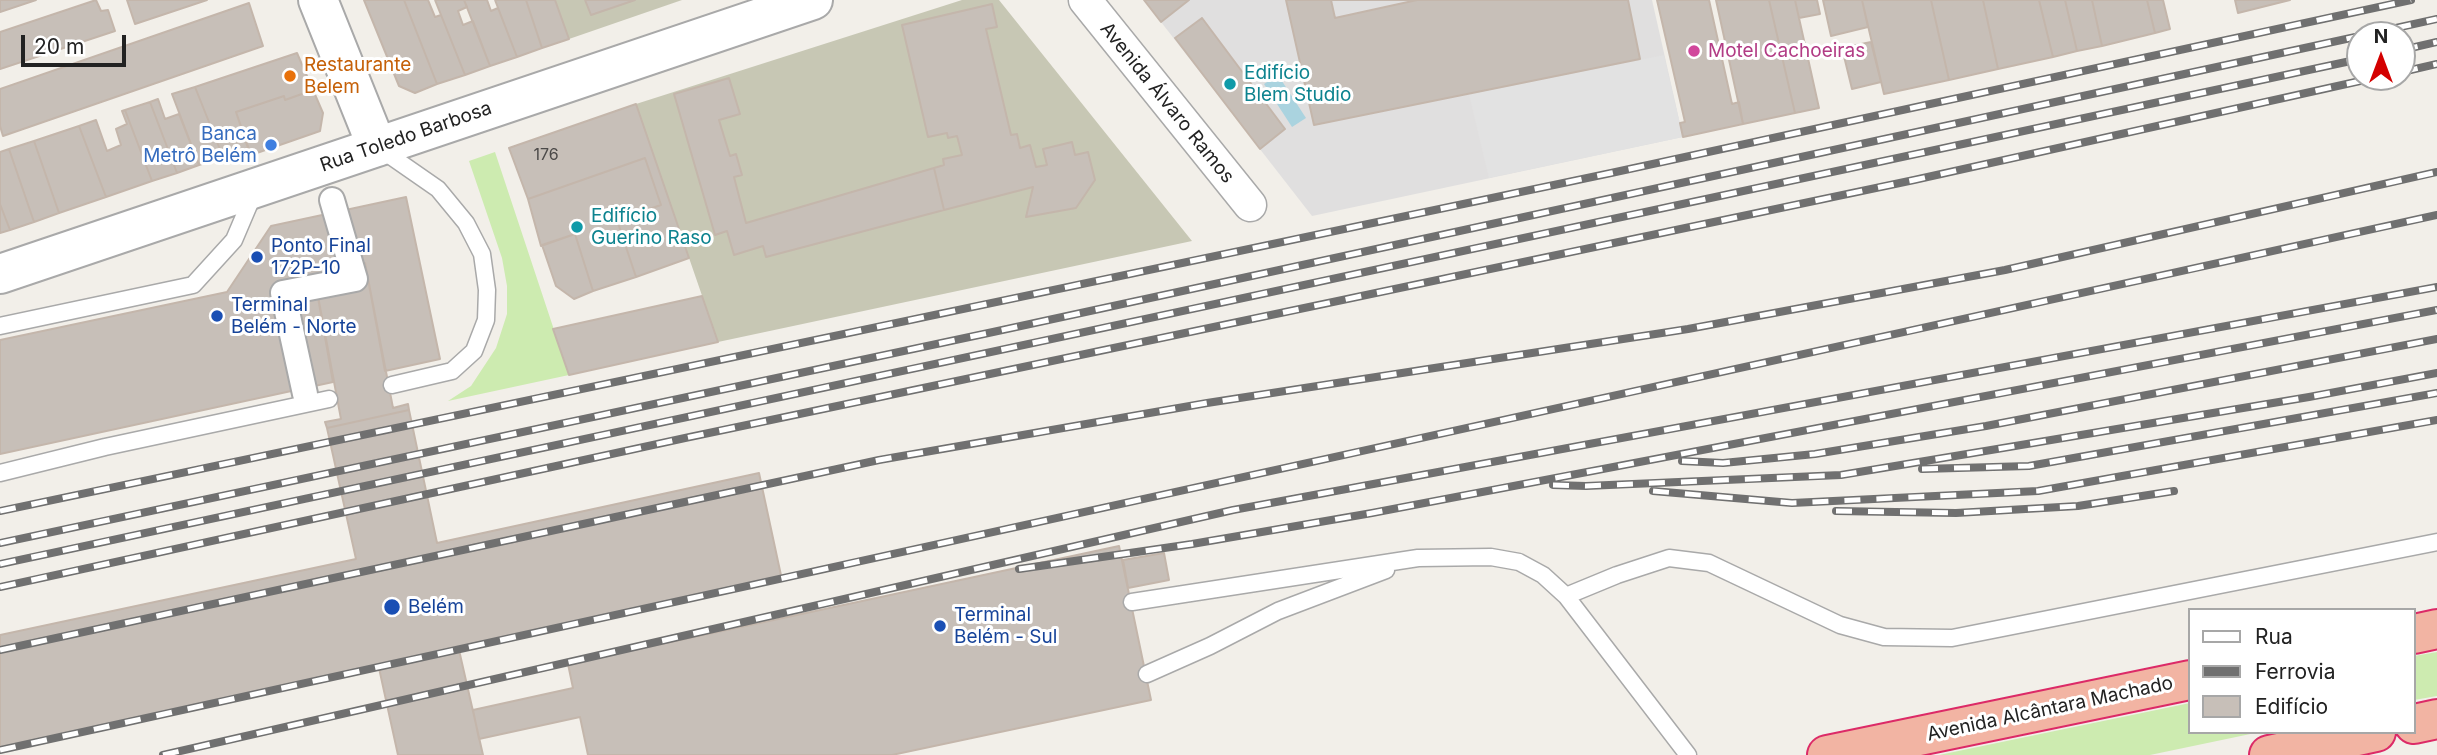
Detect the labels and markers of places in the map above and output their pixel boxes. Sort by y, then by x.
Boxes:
place label: Motel Cachoeiras [1708,40,1865,62]
marker: Motel Cachoeiras [1686,43,1702,59]
place label: Restaurante Belem [304,54,411,98]
place label: Edifício Blem Studio [1244,62,1351,106]
marker: Restaurante Belem [282,68,298,84]
marker: Edifício Blem Studio [1222,76,1238,92]
place label: Banca Metrô Belém [143,123,257,167]
marker: Banca Metrô Belém [263,137,279,153]
place label: Edifício Guerino Raso [591,205,712,249]
marker: Edifício Guerino Raso [569,219,585,235]
place label: Ponto Final 172P-10 [271,235,371,279]
marker: Ponto Final 172P-10 [249,249,265,265]
place label: Terminal Belém - Norte [231,294,357,338]
marker: Terminal Belém - Norte [209,308,225,324]
place label: Belém [408,596,464,618]
marker: Belém [382,597,402,617]
place label: Terminal Belém - Sul [954,604,1057,648]
marker: Terminal Belém - Sul [932,618,948,634]

